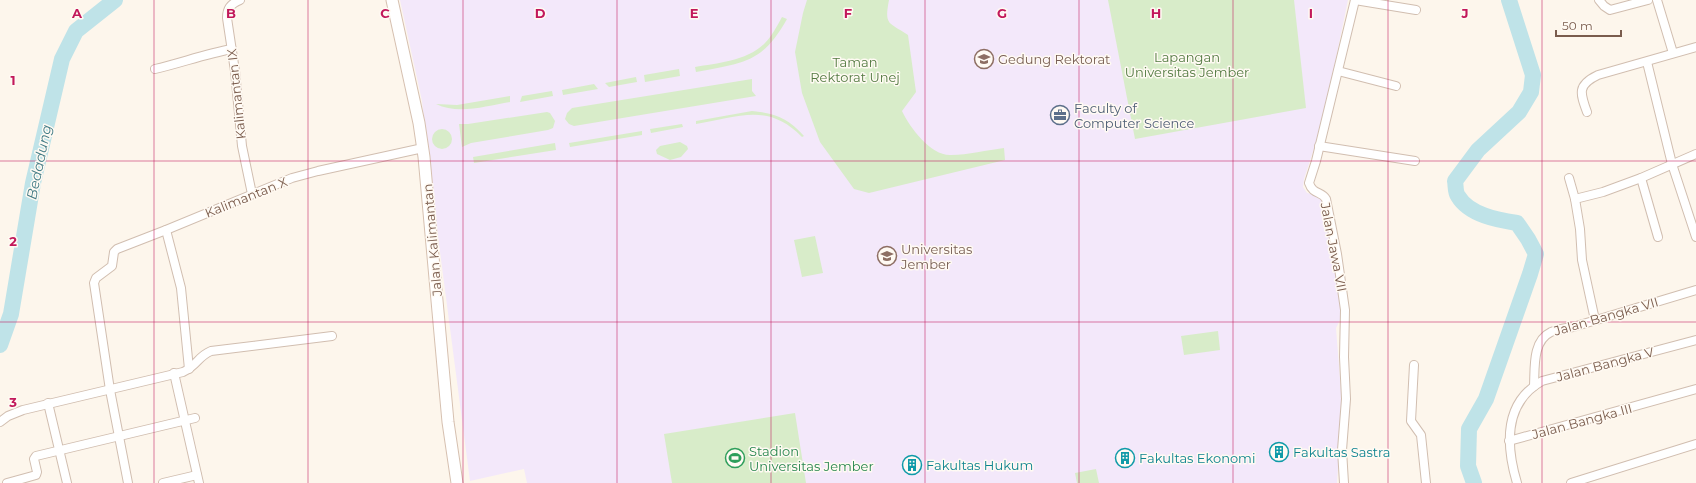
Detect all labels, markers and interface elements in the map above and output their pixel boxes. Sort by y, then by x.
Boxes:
text: A [71,5,83,21]
text: B [226,5,236,21]
text: C [380,5,390,21]
text: D [535,5,546,21]
text: E [690,5,699,21]
text: F [844,5,852,21]
text: G [997,5,1007,21]
text: H [1151,5,1161,21]
text: I [1309,5,1313,21]
text: J [1460,5,1469,21]
scale bar [1556,12,1621,38]
text: 50 m [1562,18,1593,33]
street label: Kalimantan IX [223,47,249,140]
school or university icon: Gedung Rektorat [973,48,995,70]
park label: Lapangan Universitas Jember [1125,49,1249,80]
place label: Gedung Rektorat [998,51,1110,67]
park label: Taman Rektorat Unej [810,54,900,85]
text: 1 [10,72,16,88]
place label: Faculty of Computer Science [1074,100,1194,131]
office icon: Faculty of Computer Science [1049,104,1071,126]
water label: Bedadung [22,123,56,201]
street label: Kalimantan X [202,173,290,221]
street label: Jalan Kalimantan [419,183,445,298]
street label: Jalan Jawa VII [1317,200,1350,293]
text: 2 [9,233,17,249]
place label: Universitas Jember [900,241,972,272]
school or university icon: Universitas Jember [876,245,898,267]
street label: Jalan Bangka VII [1551,293,1660,339]
street label: Jalan Bangka V [1553,343,1656,385]
text: 3 [8,394,17,410]
street label: Jalan Bangka III [1529,400,1634,442]
building icon: Fakultas Sastra [1268,441,1290,463]
place label: Stadion Universitas Jember [749,443,874,474]
place label: Fakultas Sastra [1293,444,1390,460]
sports icon: Stadion Universitas Jember [724,447,746,469]
building icon: Fakultas Ekonomi [1114,447,1136,469]
place label: Fakultas Ekonomi [1139,450,1255,466]
building icon: Fakultas Hukum [901,454,923,476]
place label: Fakultas Hukum [926,457,1033,473]

